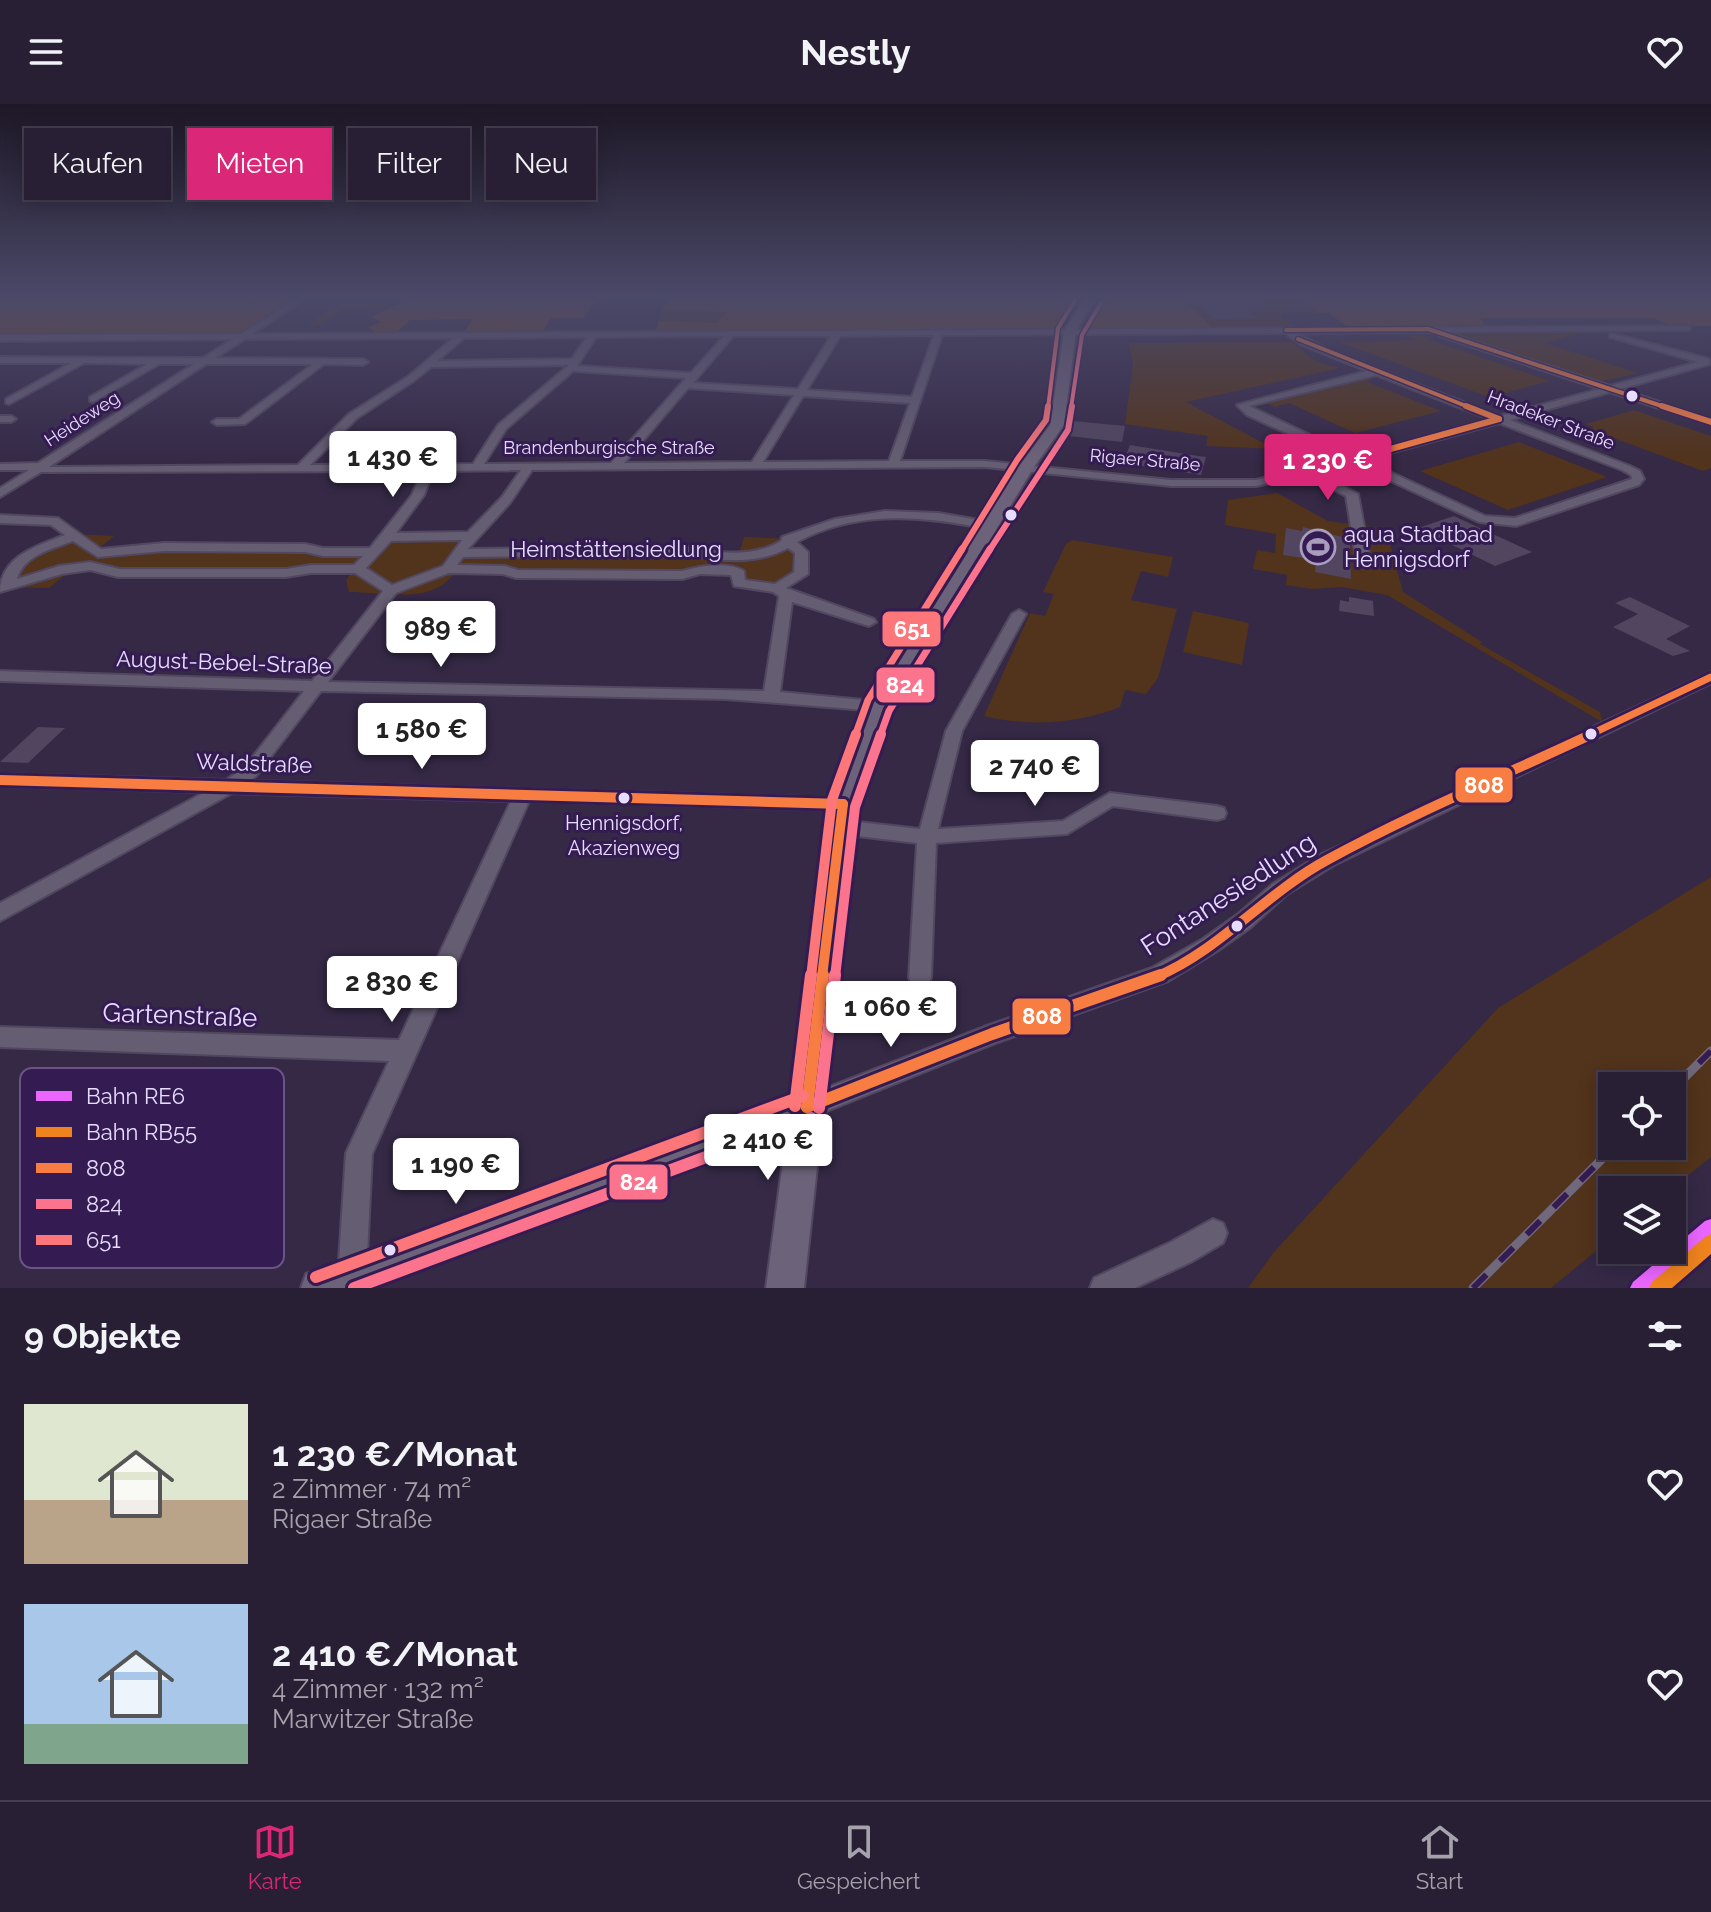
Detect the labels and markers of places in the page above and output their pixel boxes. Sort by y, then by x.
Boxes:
unlabelled marker [1624,388,1640,404]
pin: 1 430 € [319,431,467,499]
pin: 1 230 € [1254,434,1402,502]
unlabelled marker [1003,507,1019,523]
place label: aqua Stadtbad Hennigsdorf [1344,521,1493,572]
sports icon: aqua Stadtbad Hennigsdorf [1299,528,1337,566]
pin: 989 € [385,601,497,669]
pin: 1 580 € [348,703,496,771]
unlabelled marker [1583,726,1599,742]
pin: 2 740 € [961,740,1109,808]
marker: Hennigsdorf, Akazienweg [616,790,632,806]
place label: Hennigsdorf, Akazienweg [565,811,683,860]
unlabelled marker [1229,918,1245,934]
pin: 2 830 € [318,956,466,1024]
pin: 1 060 € [817,981,965,1049]
pin: 2 410 € [694,1114,842,1182]
pin: 1 190 € [382,1138,530,1206]
unlabelled marker [382,1242,398,1258]

